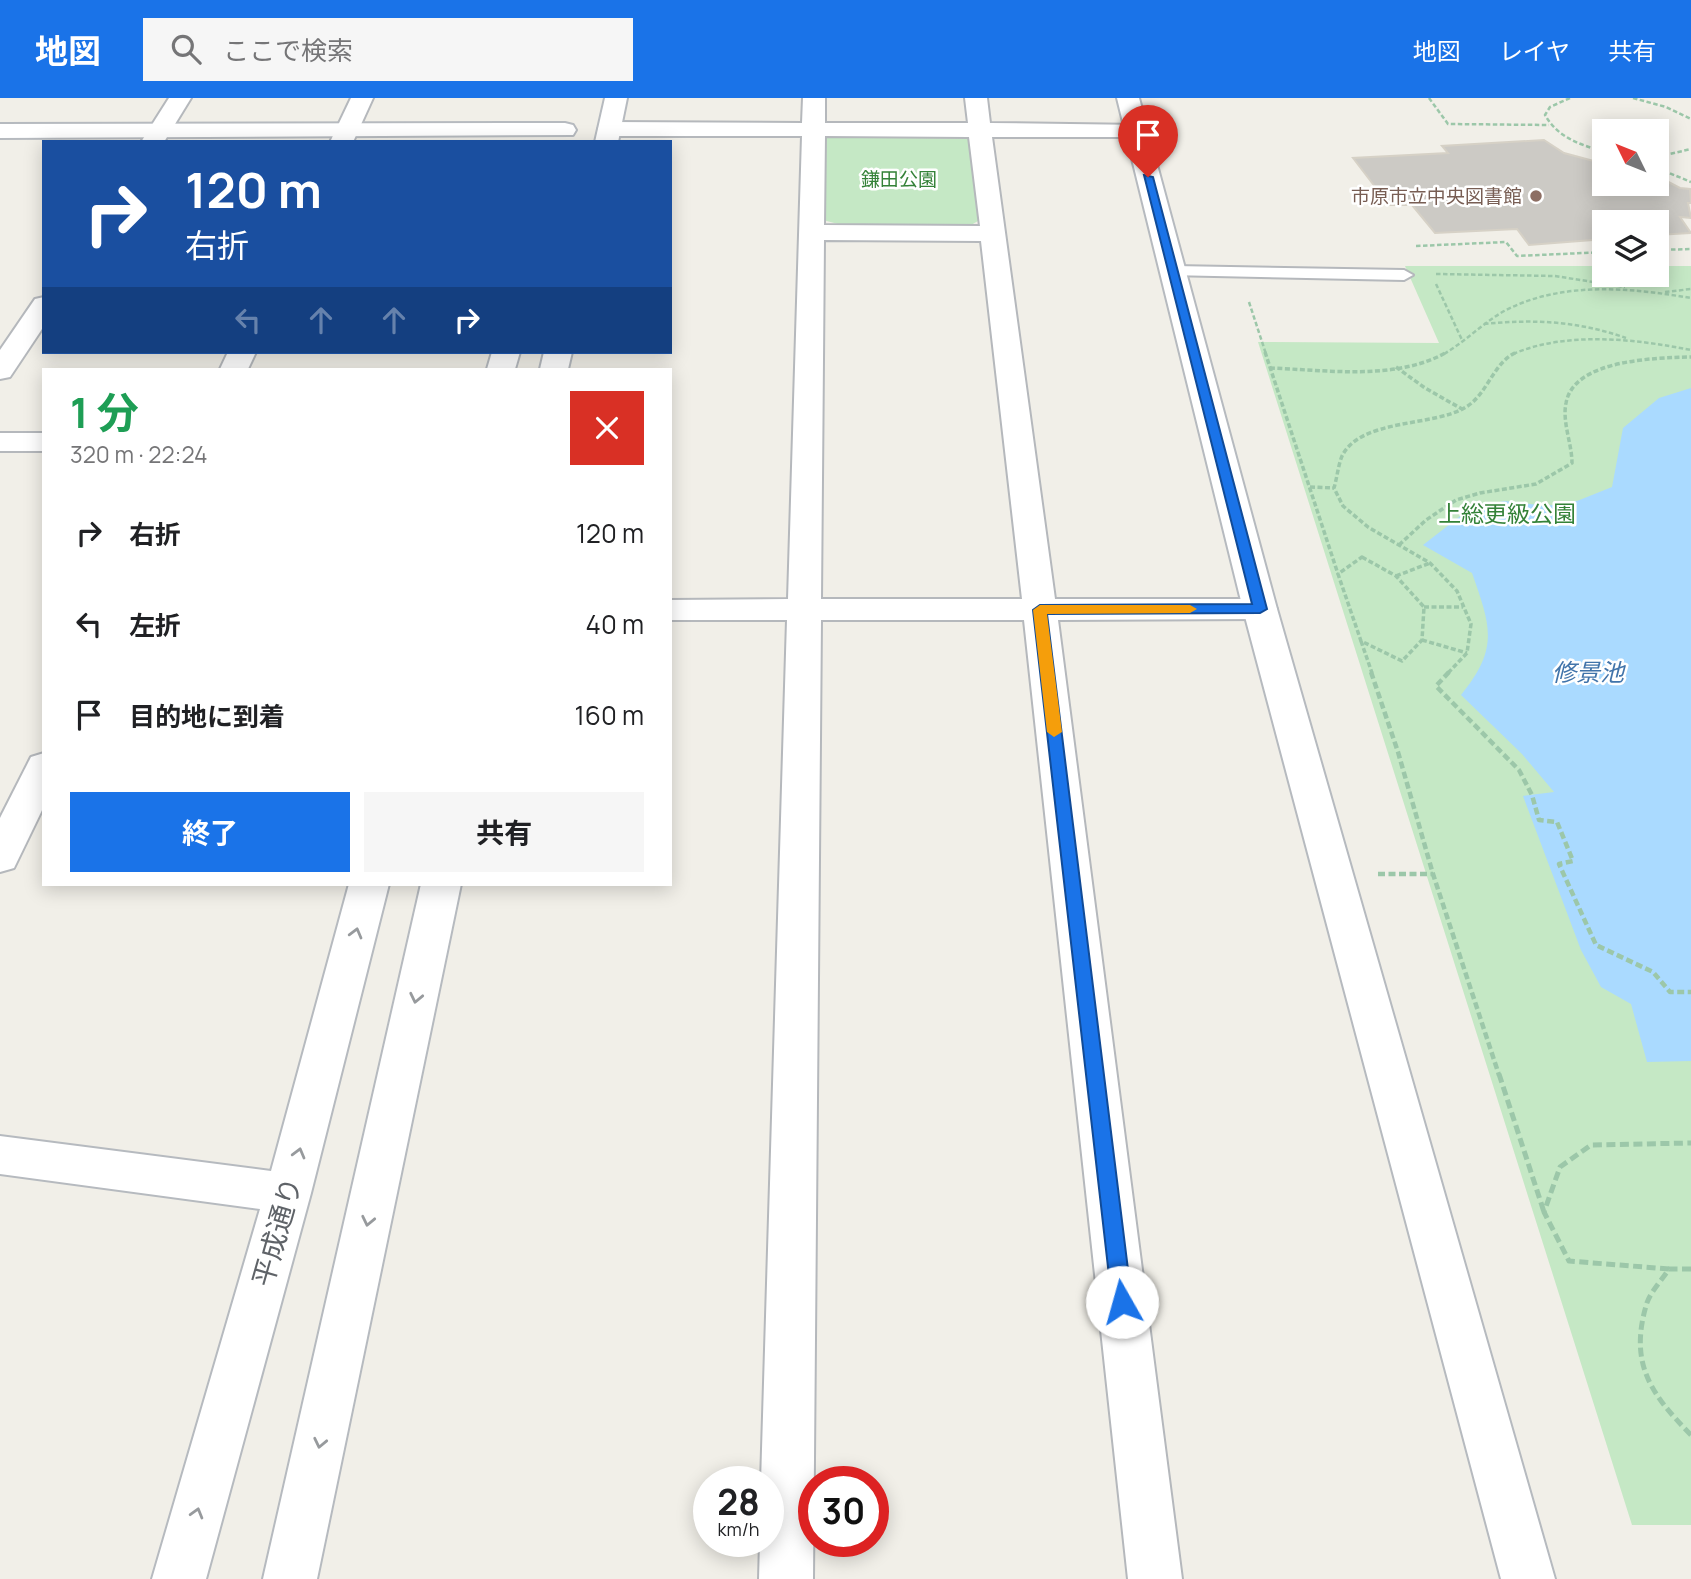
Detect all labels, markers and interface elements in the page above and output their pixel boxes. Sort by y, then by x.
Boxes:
search box [143,18,633,81]
text: 地図 [35,28,101,73]
icon: search [167,30,205,68]
text: ここで検索 [223,32,353,68]
text: 地図 [1413,34,1461,67]
text: レイヤ [1499,34,1570,67]
text: 共有 [1608,34,1656,67]
pin [1118,105,1178,177]
icon: arrive [1129,116,1167,154]
north arrow [1592,119,1670,196]
map controls [1592,119,1669,287]
text: 120 m [185,156,322,223]
park label: 鎌田公園 [861,166,937,192]
icon: right [70,168,161,259]
place label: 市原市立中央図書館 [1351,183,1522,209]
marker: 市原市立中央図書館 [1528,188,1544,204]
button: layers [1592,210,1669,287]
text: 右折 [185,223,249,267]
icon: left [229,301,267,339]
icon: ahead [302,301,340,339]
icon: ahead [375,301,413,339]
icon: right [448,301,486,339]
text: 1 分 [70,383,139,441]
button: close [570,391,644,465]
text: 320 m · 22:24 [70,438,208,470]
park label: 上総更級公園 [1438,497,1576,529]
icon: right [70,514,108,552]
text: 120 m [576,515,644,551]
text: 右折 [129,516,181,552]
icon: left [70,605,108,643]
text: 40 m [586,606,644,642]
text: 左折 [129,607,181,643]
water label: 修景池 [1552,655,1626,688]
icon: arrive [70,696,108,734]
text: 160 m [575,697,644,733]
text: 目的地に到着 [129,698,285,734]
button: 終了 [70,792,350,872]
button: 共有 [364,792,644,872]
one-way arrow [348,927,362,939]
one-way arrow [409,992,424,1004]
one-way arrow [291,1147,305,1159]
street label: 平成通り [242,1173,310,1291]
one-way arrow [361,1215,376,1227]
position arrow [1085,1265,1159,1339]
one-way arrow [313,1437,328,1449]
speed limit sign: 30 [798,1466,889,1557]
text: 28 [717,1478,760,1526]
one-way arrow [189,1508,204,1520]
text: km/h [718,1517,759,1541]

